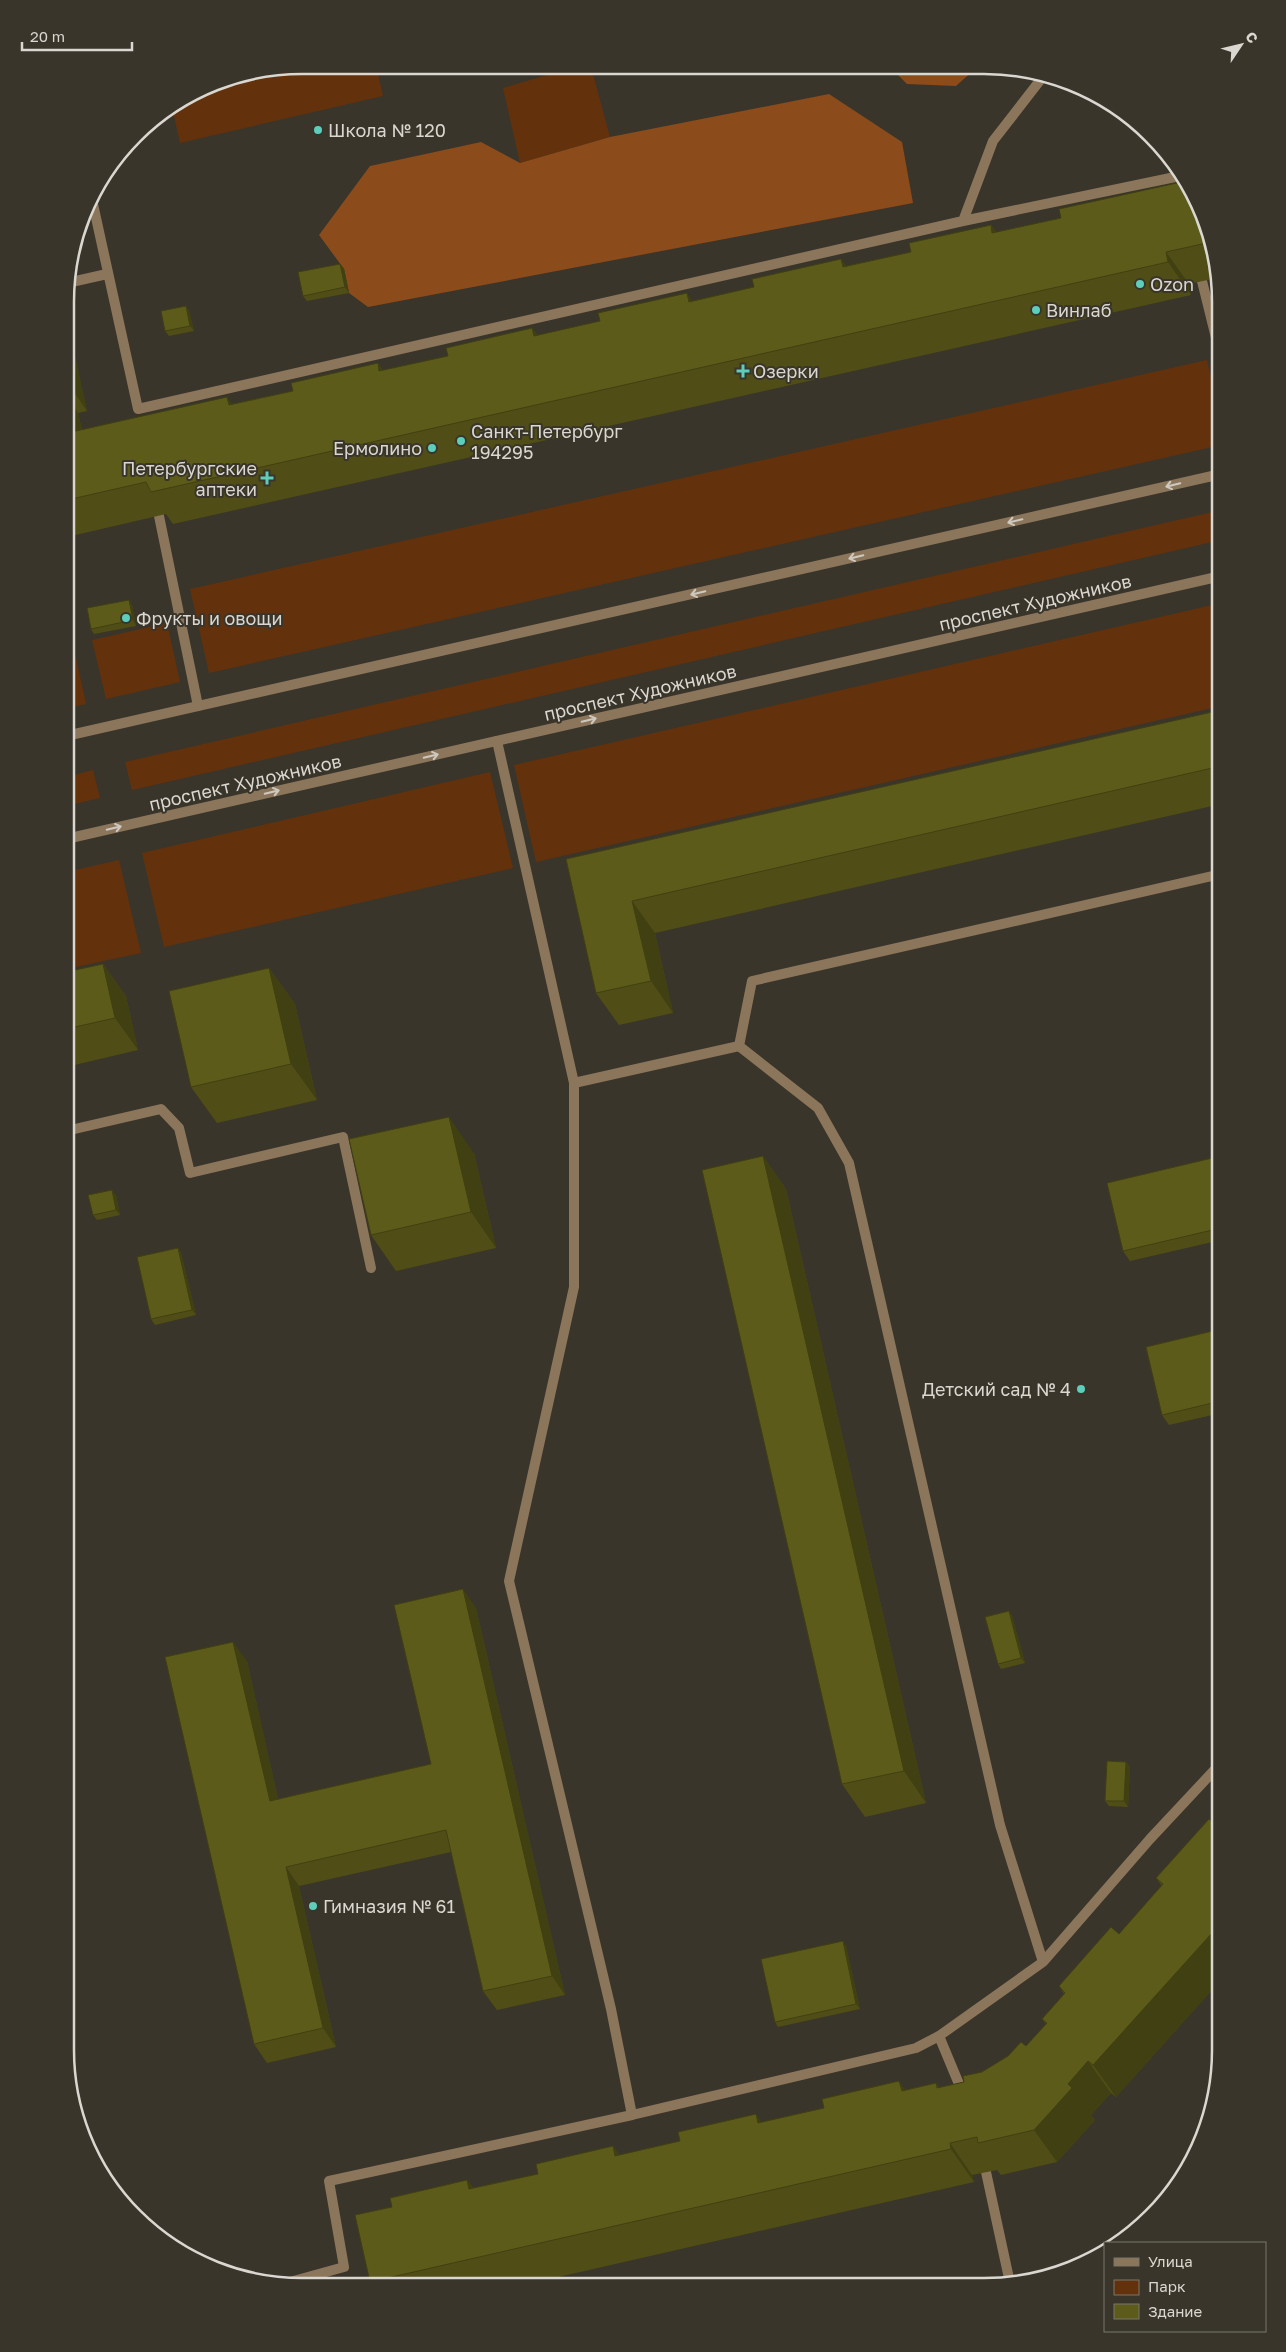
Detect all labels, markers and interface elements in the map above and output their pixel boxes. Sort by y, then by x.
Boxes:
scale bar [22,20,132,52]
north arrow [1216,20,1266,70]
text: 20 m [30,27,65,45]
text: С [1242,28,1262,46]
place label: Школа № 120 [328,119,446,141]
marker: Школа № 120 [312,124,324,136]
place label: Ozon [1150,273,1194,295]
marker: Ozon [1134,278,1146,290]
place label: Винлаб [1046,299,1111,321]
marker: Винлаб [1030,304,1042,316]
place label: Озерки [753,360,819,382]
marker: Озерки [737,365,749,377]
place label: Санкт-Петербург 194295 [471,420,623,463]
marker: Санкт-Петербург 194295 [455,435,467,447]
place label: Ермолино [333,437,422,459]
marker: Ермолино [426,442,438,454]
place label: Петербургские аптеки [122,457,257,500]
marker: Петербургские аптеки [261,472,273,484]
one-way arrow [1166,481,1182,490]
one-way arrow [1007,517,1023,526]
one-way arrow [849,553,865,562]
street label: проспект Художников [937,569,1133,635]
one-way arrow [690,589,706,598]
place label: Фрукты и овощи [136,607,282,629]
marker: Фрукты и овощи [120,612,132,624]
street label: проспект Художников [542,659,738,725]
one-way arrow [581,715,597,724]
street label: проспект Художников [147,749,343,815]
one-way arrow [422,751,438,760]
one-way arrow [264,787,280,796]
one-way arrow [105,823,121,833]
place label: Детский сад № 4 [922,1378,1071,1400]
marker: Детский сад № 4 [1075,1383,1087,1395]
place label: Гимназия № 61 [323,1895,455,1917]
marker: Гимназия № 61 [307,1900,319,1912]
legend [1104,2242,1266,2332]
text: Улица [1148,2252,1193,2270]
text: Парк [1148,2277,1186,2295]
text: Здание [1148,2302,1202,2320]

